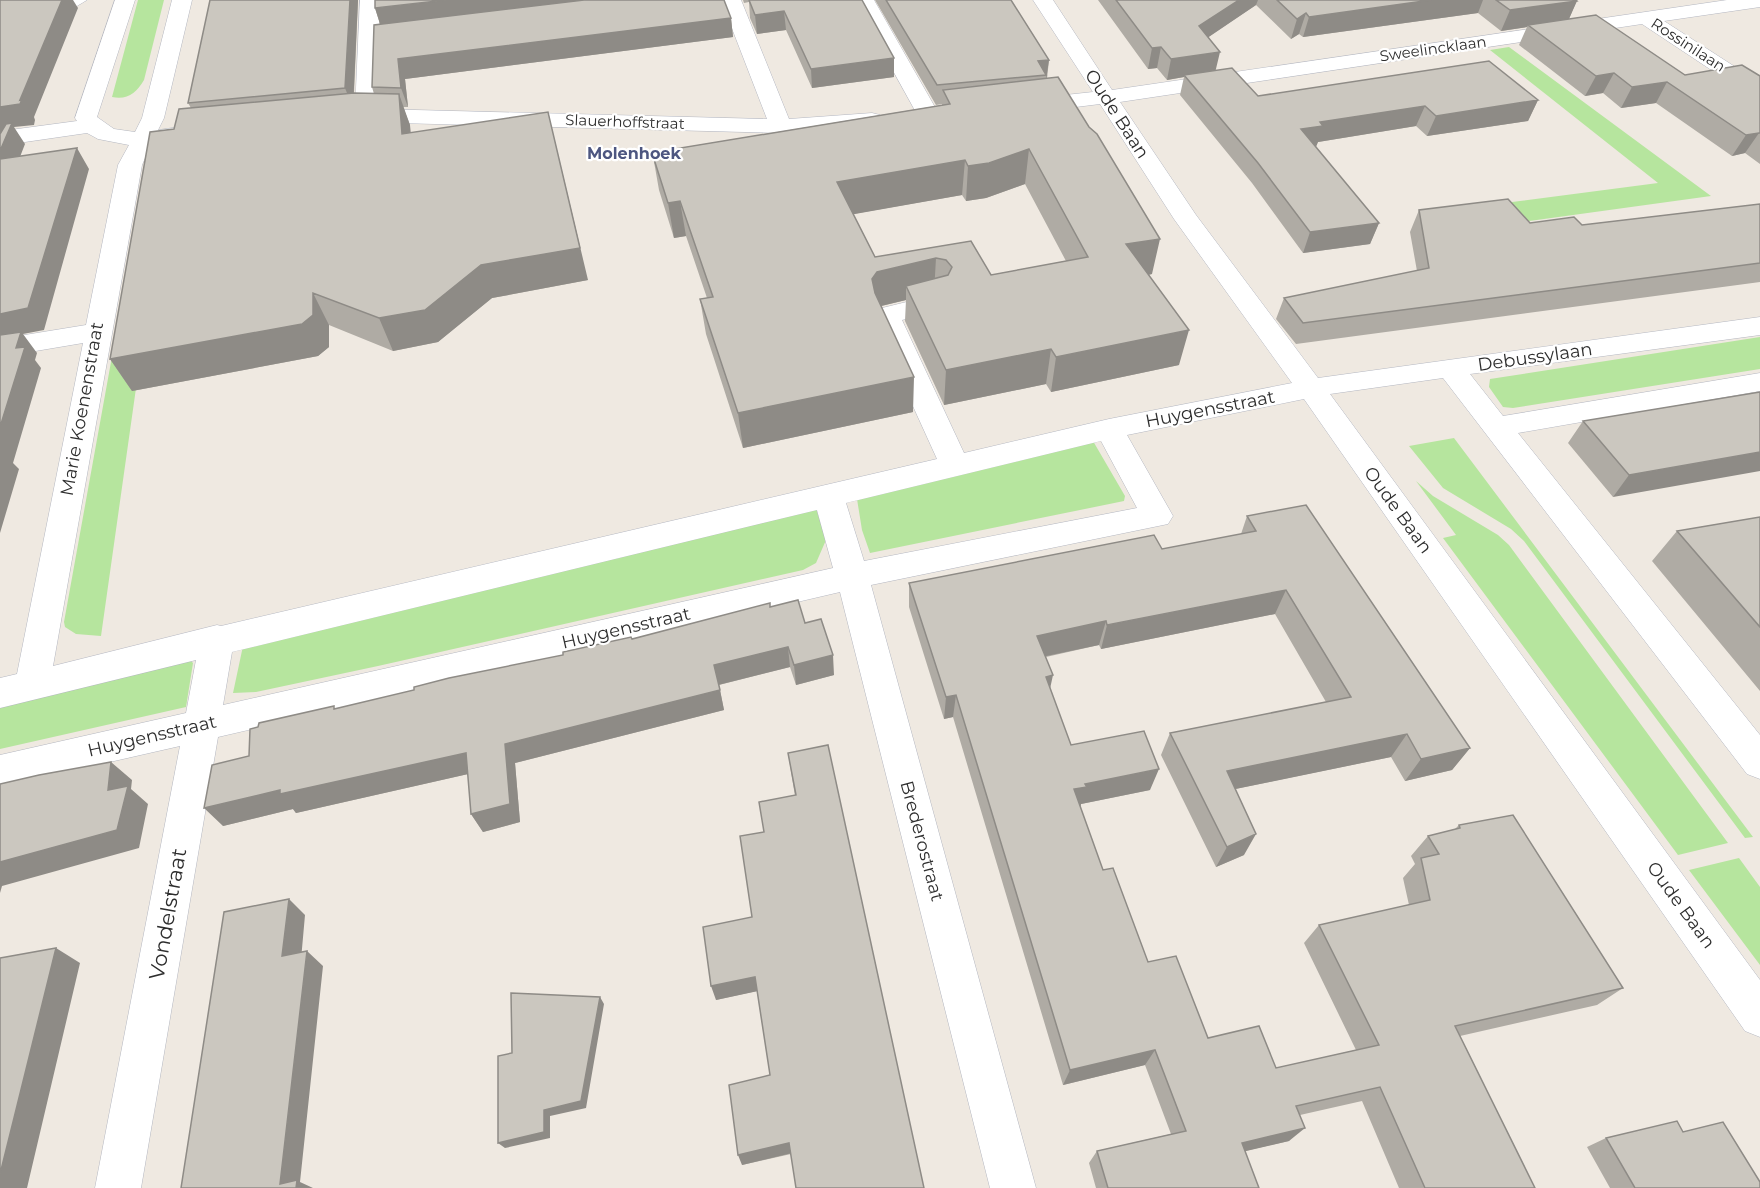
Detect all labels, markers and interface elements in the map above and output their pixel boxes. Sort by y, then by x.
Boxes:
street label: Rossinilaan [1647,13,1729,76]
street label: Sweelincklaan [1378,32,1488,65]
street label: Oude Baan [1080,65,1154,163]
street label: Slauerhoffstraat [565,110,685,133]
district label: Molenhoek [587,144,681,163]
street label: Marie Koenenstraat [56,320,108,498]
street label: Debussylaan [1476,338,1594,376]
street label: Huygensstraat [1143,386,1277,432]
street label: Oude Baan [1359,462,1437,558]
street label: Huygensstraat [559,603,693,653]
street label: Huygensstraat [85,711,219,761]
street label: Brederostraat [895,778,949,904]
street label: Vondelstraat [144,846,191,982]
street label: Oude Baan [1642,857,1720,953]

